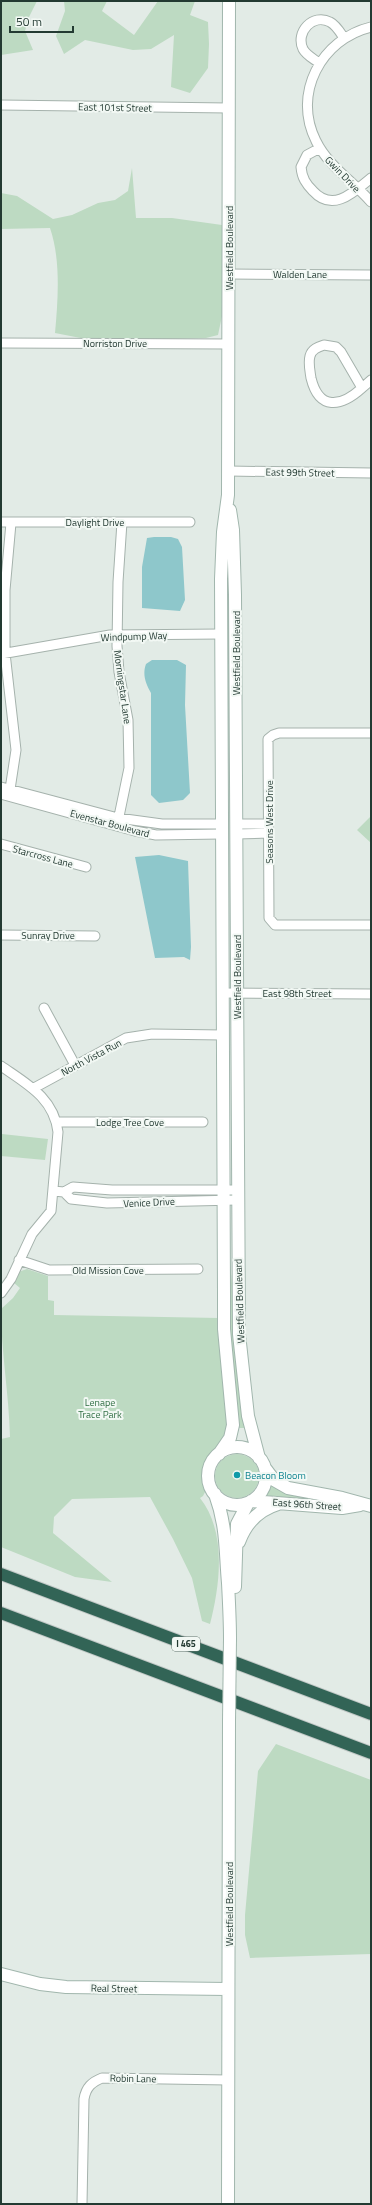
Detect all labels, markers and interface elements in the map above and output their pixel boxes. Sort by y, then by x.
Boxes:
scale bar [10,8,73,34]
text: 50 m [16,12,42,31]
street label: East 101st Street [78,99,153,116]
street label: Gwin Drive [321,153,364,196]
street label: Westfield Boulevard [222,206,237,290]
street label: Walden Lane [273,267,327,282]
street label: Norriston Drive [83,336,147,351]
street label: East 99th Street [265,464,335,481]
street label: Daylight Drive [66,515,124,530]
street label: Westfield Boulevard [229,611,244,695]
street label: Windpump Way [100,628,168,645]
street label: Morningstar Lane [110,649,135,725]
street label: Seasons West Drive [262,780,277,864]
street label: Evenstar Boulevard [68,806,151,841]
street label: Starcross Lane [11,841,75,872]
street label: Sunray Drive [21,928,75,943]
street label: Westfield Boulevard [230,935,245,1019]
street label: East 98th Street [263,986,332,1001]
street label: North Vista Run [58,1035,124,1080]
street label: Lodge Tree Cove [96,1115,164,1130]
street label: Venice Drive [123,1194,175,1211]
street label: Westfield Boulevard [231,1258,248,1344]
street label: Old Mission Cove [72,1263,144,1278]
park label: Lenape Trace Park [78,1395,122,1422]
place label: Beacon Bloom [245,1468,306,1483]
marker: Beacon Bloom [232,1470,242,1480]
street label: East 96th Street [272,1495,342,1514]
road number: I 465 [172,1637,200,1651]
street label: Westfield Boulevard [222,1862,237,1946]
street label: Real Street [91,1981,138,1996]
street label: Robin Lane [110,2071,156,2086]

